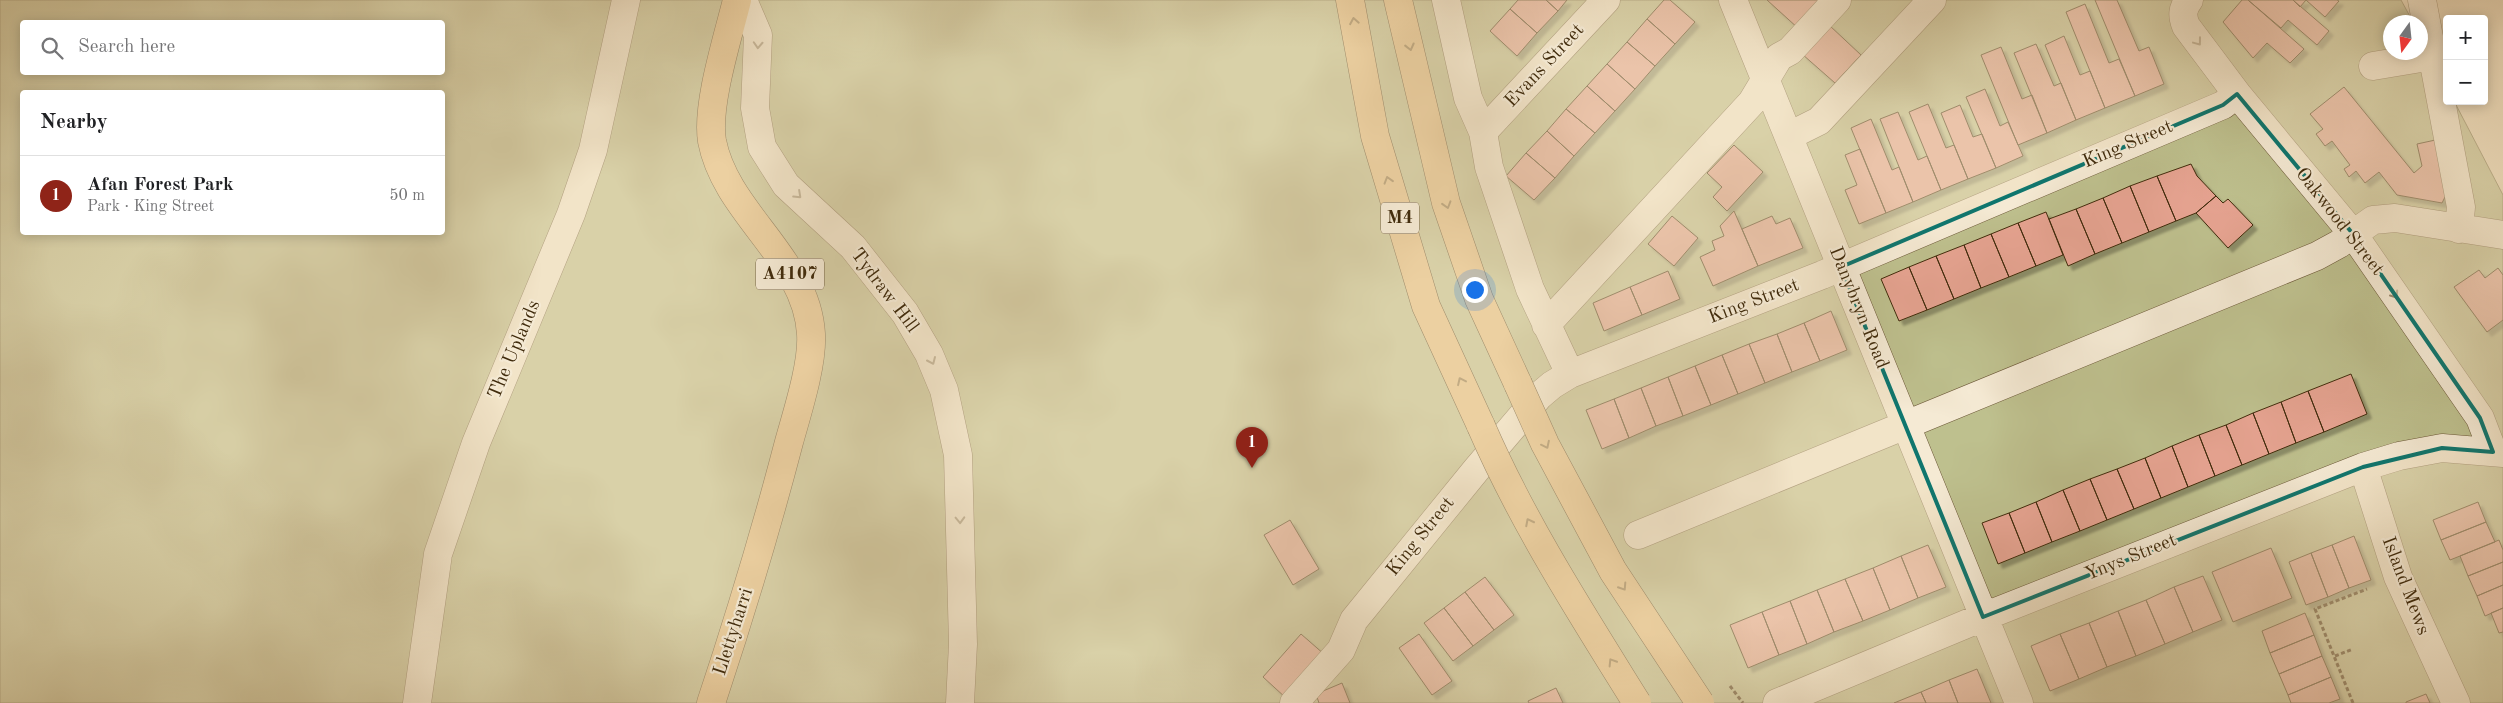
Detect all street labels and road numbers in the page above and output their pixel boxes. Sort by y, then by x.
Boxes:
street label: Evans Street [1502,21,1588,111]
street label: King Street [2080,118,2176,172]
street label: Oakwood Street [2291,165,2387,279]
road number: M4 [1381,202,1419,234]
street label: Danybryn Road [1825,244,1891,372]
street label: Tydraw Hill [846,245,922,337]
road number: A4107 [756,258,824,290]
street label: King Street [1706,276,1802,328]
street label: The Uplands [486,298,544,402]
street label: King Street [1384,494,1458,580]
street label: Ynys Street [2083,531,2179,585]
street label: Island Mews [2378,534,2432,638]
street label: Llettyharri [711,586,757,678]

